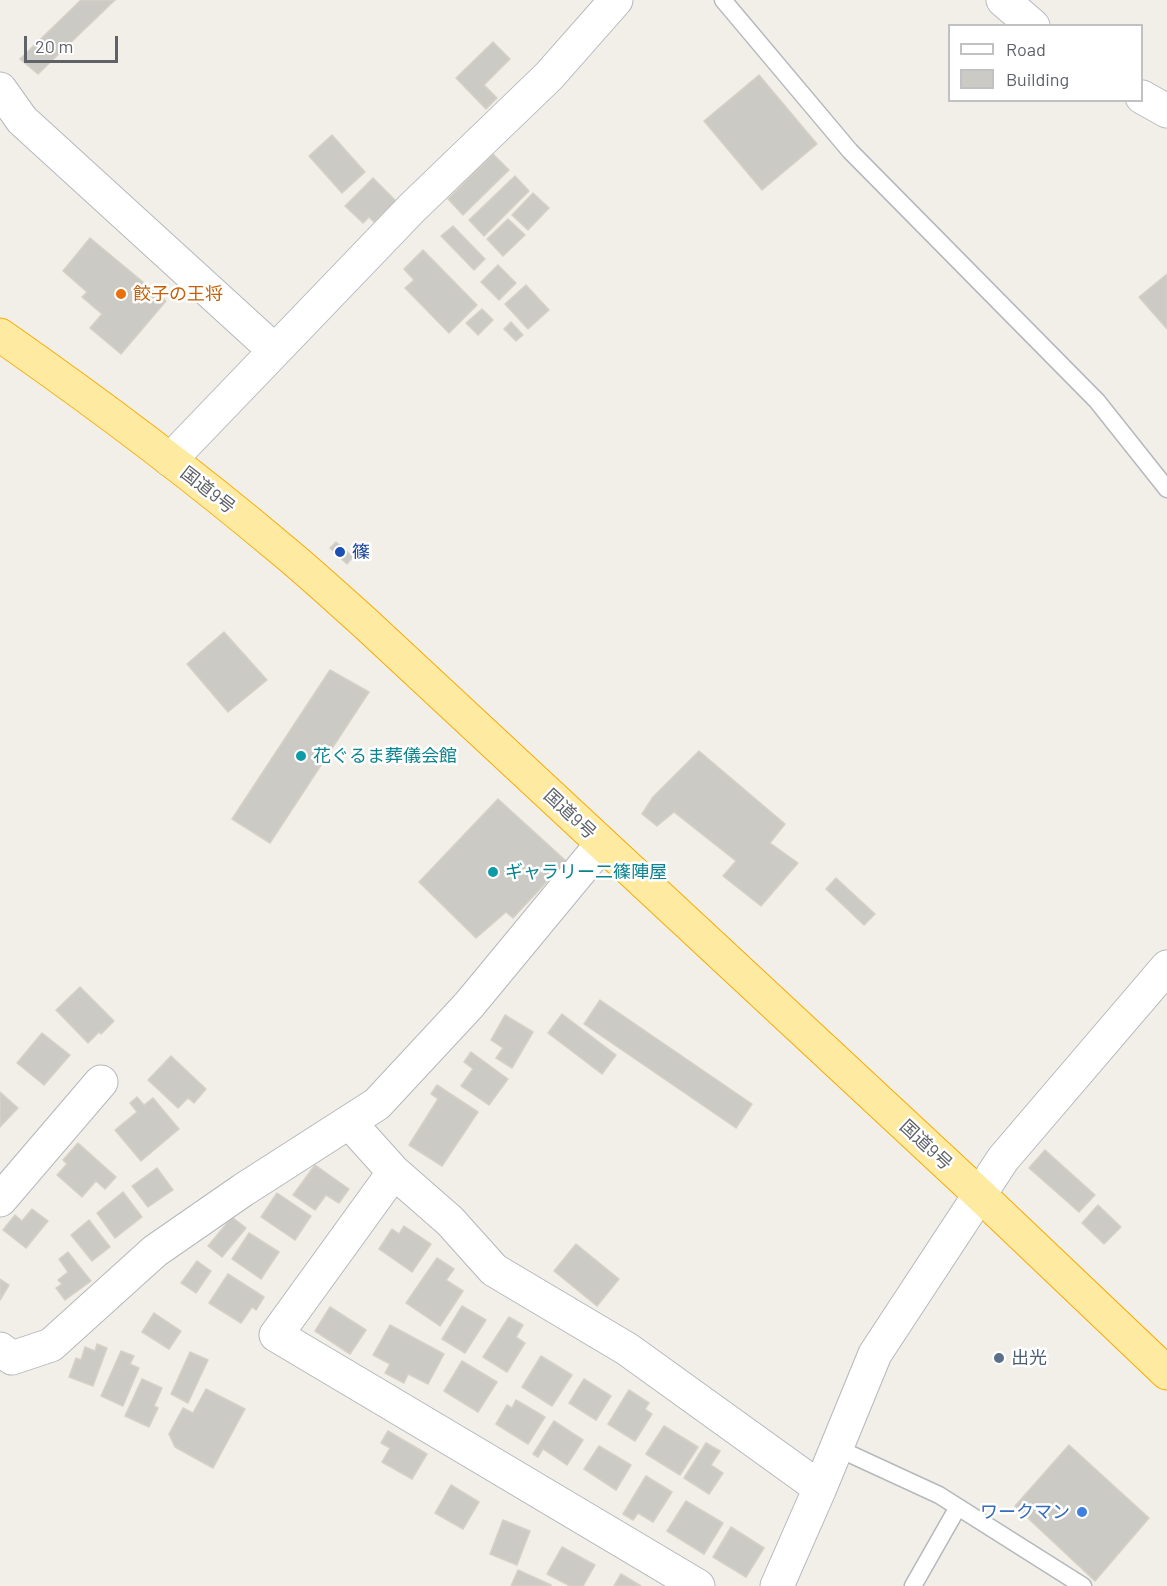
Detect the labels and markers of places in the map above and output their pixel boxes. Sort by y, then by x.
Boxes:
place label: 餃子の王将 [133,283,223,305]
marker: 餃子の王将 [114,287,128,301]
place label: 篠 [352,541,370,563]
marker: 篠 [333,545,347,559]
place label: 花ぐるま葬儀会館 [313,745,457,767]
marker: 花ぐるま葬儀会館 [294,749,308,763]
place label: ギャラリー二篠陣屋 [505,861,667,883]
marker: ギャラリー二篠陣屋 [486,865,500,879]
place label: 出光 [1011,1347,1047,1369]
marker: 出光 [992,1351,1006,1365]
place label: ワークマン [980,1501,1070,1523]
marker: ワークマン [1075,1505,1089,1519]

